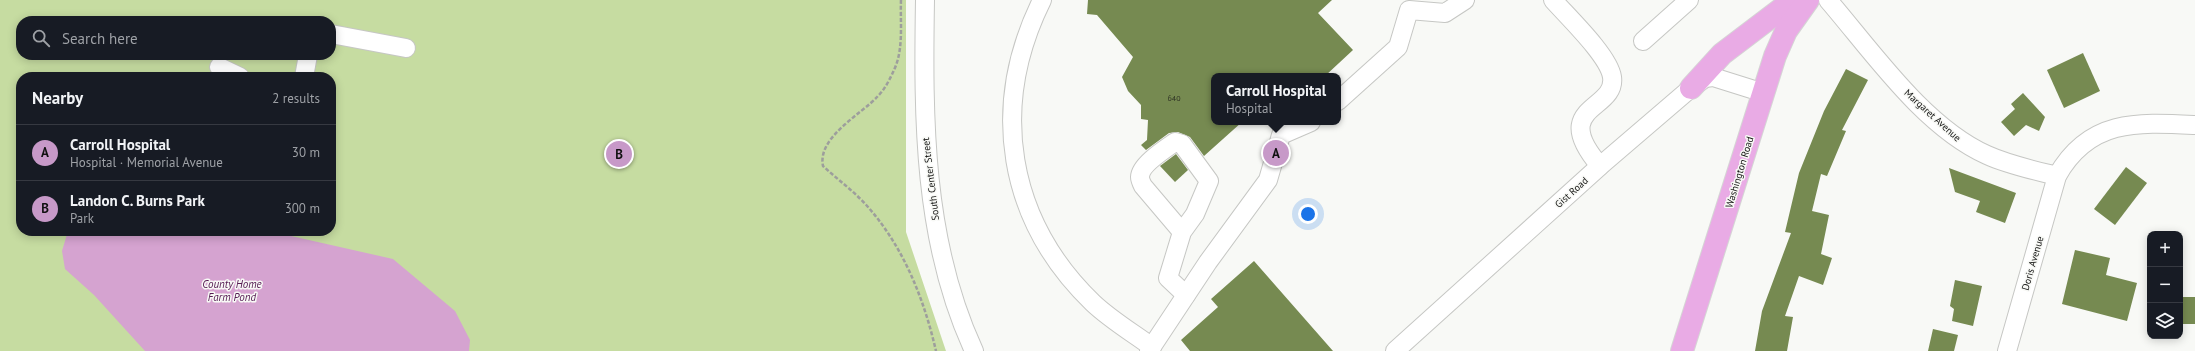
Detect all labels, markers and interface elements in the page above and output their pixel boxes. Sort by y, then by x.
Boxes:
search box [16,16,336,60]
icon: search [30,27,52,49]
text: Search here [62,29,138,48]
popup [1211,73,1341,125]
text: Carroll Hospital [1226,81,1326,100]
street label: Margaret Avenue [1902,86,1964,144]
text: Nearby [32,87,83,109]
text: 2 results [272,90,320,107]
house number: 640 [1167,93,1181,103]
text: Hospital [1226,100,1272,117]
text: Carroll Hospital [70,135,170,154]
street label: Washington Road [1722,135,1757,209]
street label: South Center Street [919,136,942,221]
pin: A [1263,138,1289,168]
pin: B [606,139,632,169]
text: A [41,144,49,161]
text: 30 m [292,144,320,161]
text: Hospital · Memorial Avenue [70,154,223,171]
street label: Gist Road [1552,174,1591,211]
text: Landon C. Burns Park [70,191,205,210]
text: B [41,200,49,217]
text: 300 m [285,200,320,217]
your location [1298,204,1318,224]
text: Park [70,210,94,227]
map controls [2147,231,2183,339]
button: + [2147,231,2183,267]
street label: Doris Avenue [2019,235,2046,292]
button: − [2147,267,2183,303]
water label: County Home Farm Pond [202,277,262,304]
button: layers [2147,303,2183,339]

